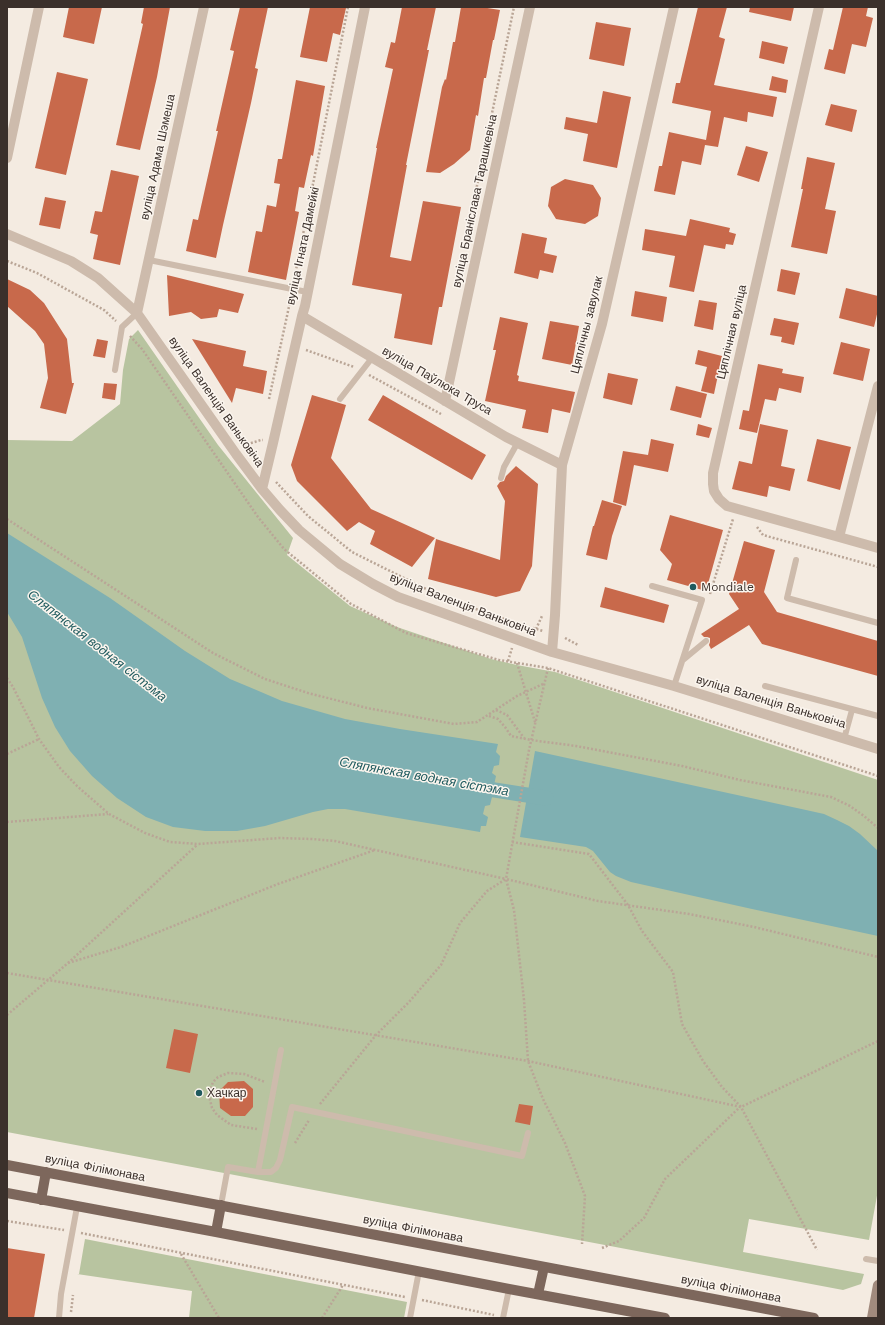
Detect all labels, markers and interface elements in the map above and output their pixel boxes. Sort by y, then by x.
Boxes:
street label: вуліца Адама Шэмеша [138,93,178,221]
street label: вуліца Браніслава Тарашкевіча [450,113,500,289]
street label: вуліца Ігната Дамейкі [283,186,323,306]
street label: Цяплічны завулак [568,275,606,375]
street label: Цяплічная вуліца [714,283,750,381]
street label: вуліца Валенція Ваньковіча [165,334,267,470]
street label: вуліца Паўлюка Труса [380,344,494,418]
street label: вуліца Валенція Ваньковіча [388,570,538,640]
place label: Mondiale [701,580,754,594]
marker: Mondiale [688,582,698,592]
water label: Сляпянская водная сістэма [25,587,169,705]
street label: вуліца Валенція Ваньковіча [694,672,848,732]
water label: Сляпянская водная сістэма [338,754,510,800]
place label: Хачкар [207,1086,247,1100]
marker: Хачкар [194,1088,204,1098]
street label: вуліца Філімонава [44,1151,146,1185]
street label: вуліца Філімонава [362,1212,464,1246]
street label: вуліца Філімонава [680,1272,782,1306]

